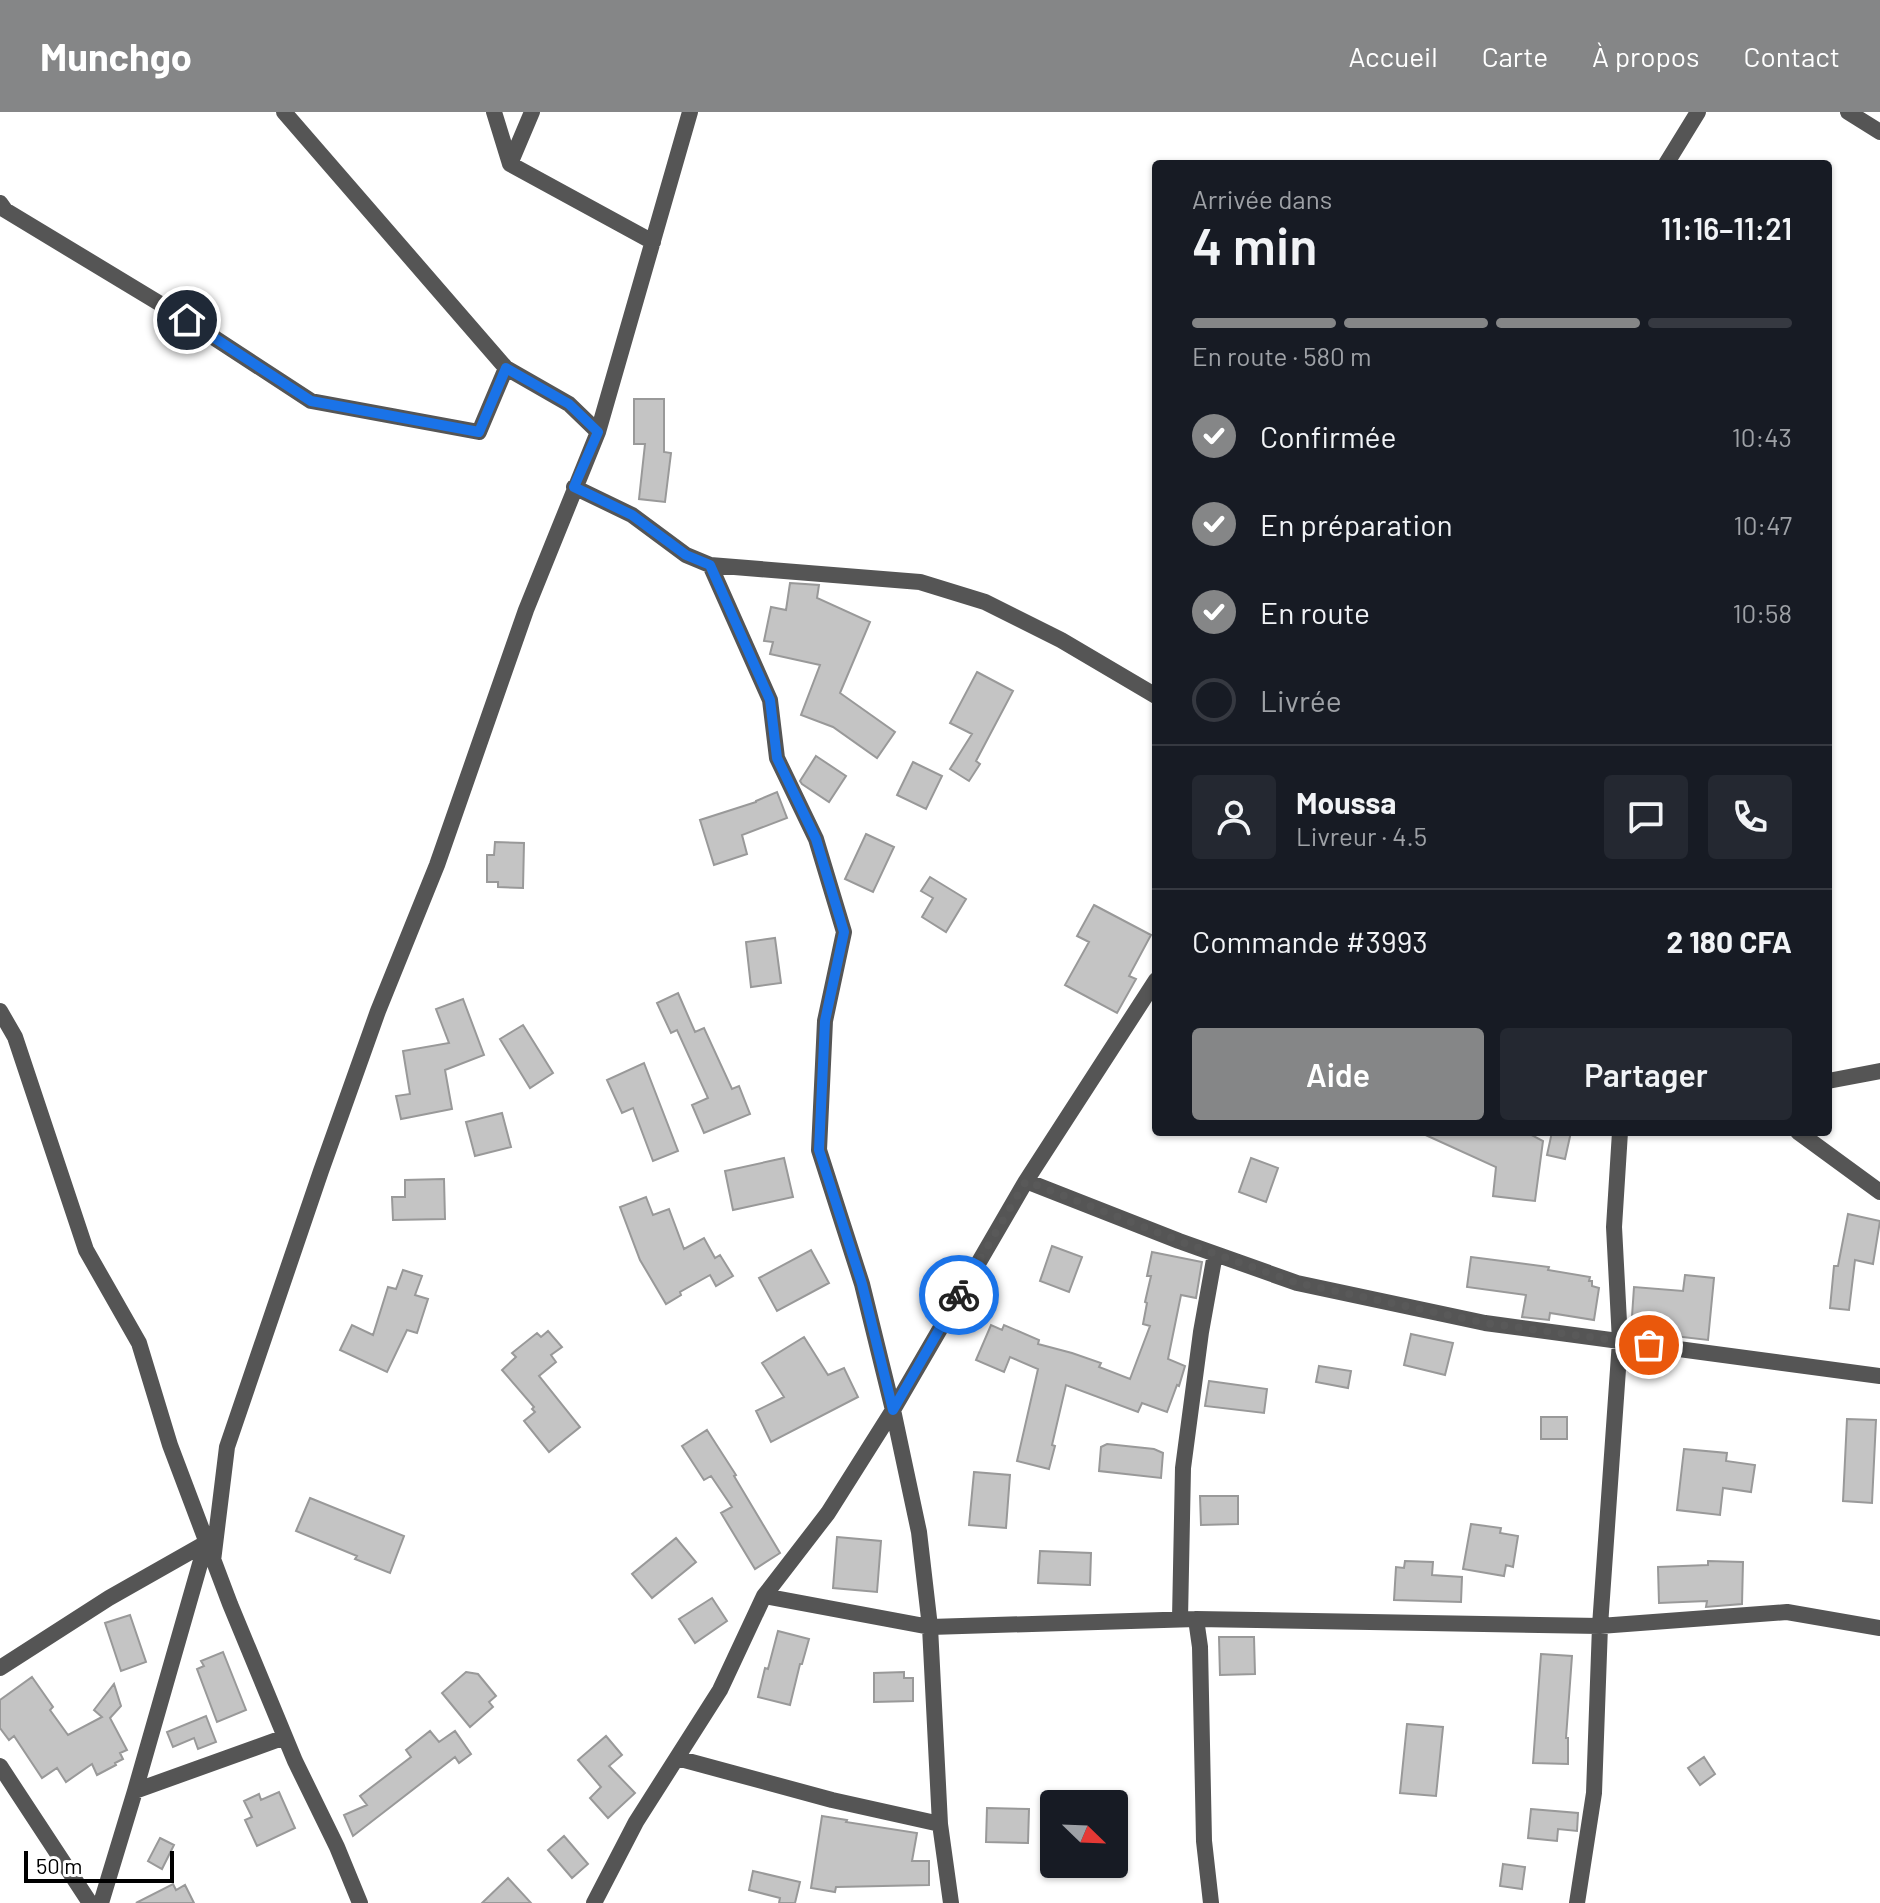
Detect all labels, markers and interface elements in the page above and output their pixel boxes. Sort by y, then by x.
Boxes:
text: Munchgo [40,33,192,79]
text: Accueil [1348,39,1438,73]
text: Carte [1482,39,1548,73]
text: À propos [1592,39,1699,73]
text: Contact [1743,39,1840,73]
text: Arrivée dans [1192,183,1332,214]
text: 11:16–11:21 [1661,210,1792,246]
text: 4 min [1192,213,1317,275]
pin [153,286,221,354]
icon: home [165,298,209,342]
text: En route · 580 m [1192,340,1371,371]
icon: check [1192,414,1236,458]
text: Confirmée [1260,418,1397,454]
text: 10:43 [1732,421,1792,452]
icon: check [1192,502,1236,546]
text: En préparation [1260,506,1453,542]
text: 10:47 [1734,509,1792,540]
icon: check [1192,590,1236,634]
text: En route [1260,594,1370,630]
text: 10:58 [1732,597,1792,628]
text: Livrée [1260,682,1342,718]
button: person [1192,775,1276,859]
button: chat [1604,775,1688,859]
button: phone [1708,775,1792,859]
text: Moussa [1296,784,1396,820]
text: Livreur · 4.5 [1296,820,1427,851]
text: Commande #3993 [1192,923,1428,959]
text: 2 180 CFA [1666,923,1792,959]
button: Aide [1192,1028,1484,1120]
button: Partager [1500,1028,1792,1120]
courier [919,1255,999,1335]
icon: bike [937,1273,981,1317]
pin [1615,1311,1683,1379]
icon: bag [1627,1323,1671,1367]
north arrow [1040,1790,1128,1878]
map controls [1040,1790,1128,1878]
scale bar [24,1847,174,1883]
text: 50 m [36,1852,82,1878]

